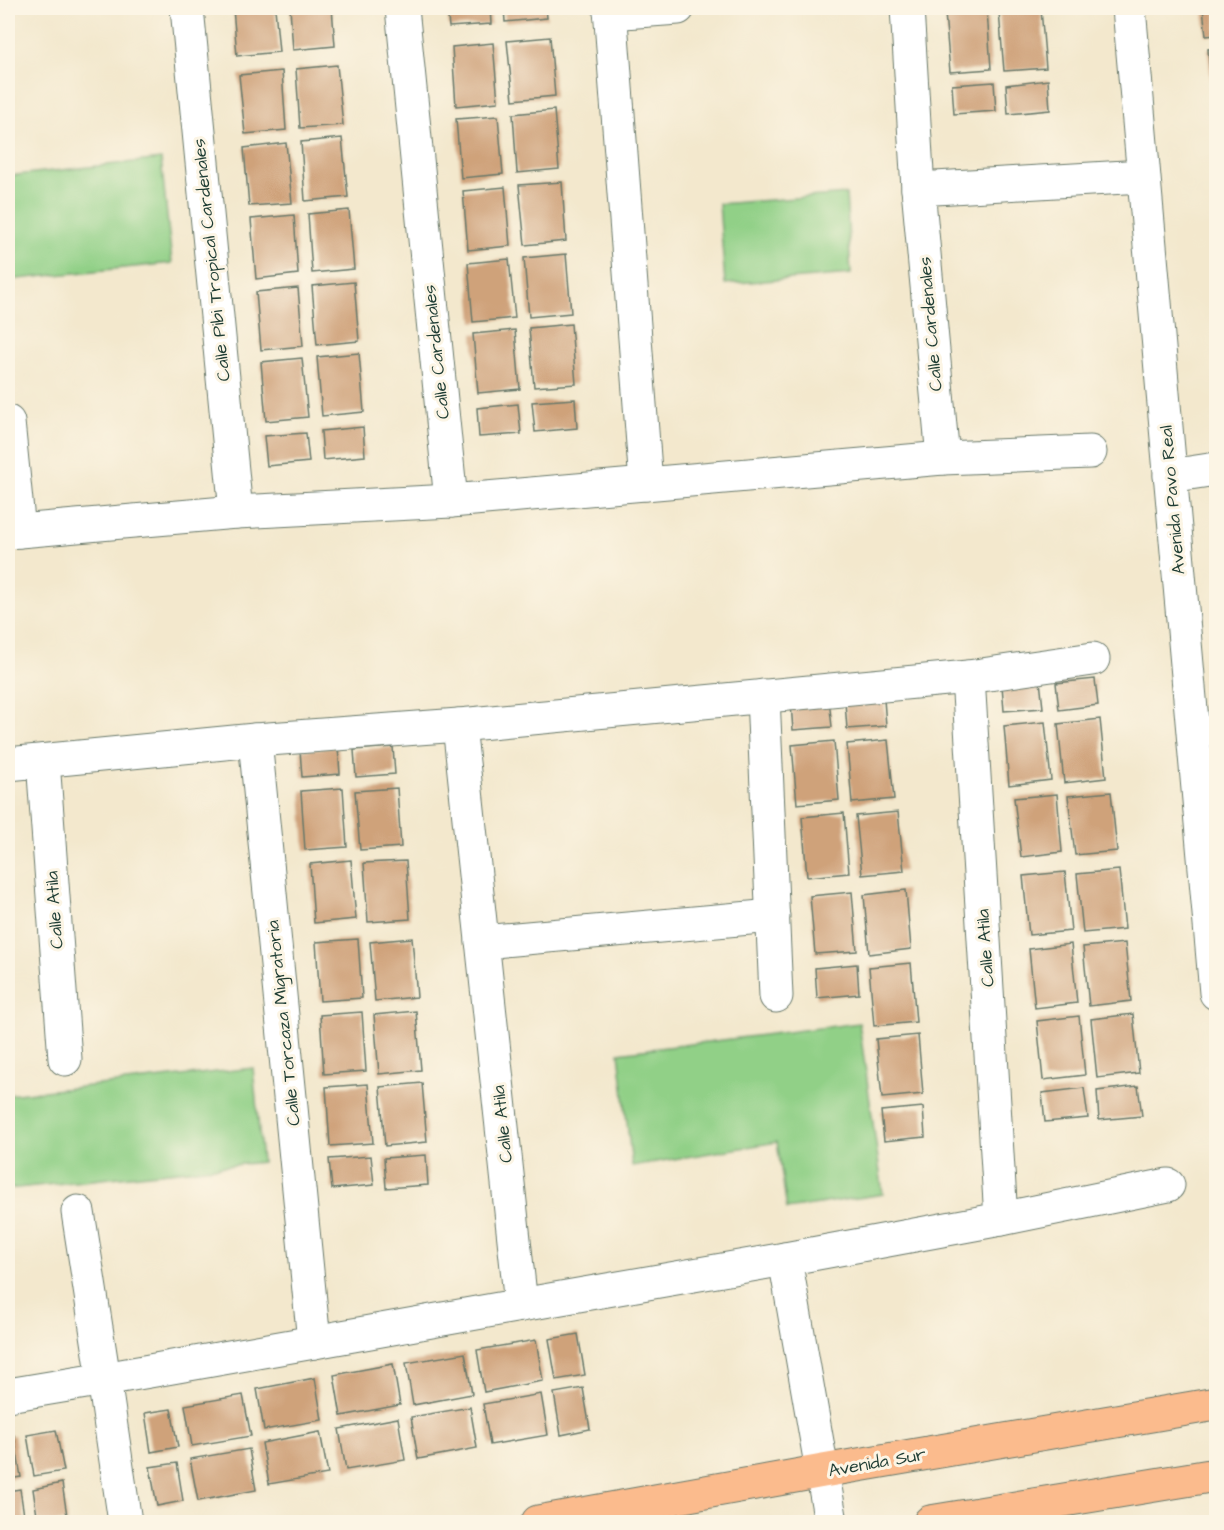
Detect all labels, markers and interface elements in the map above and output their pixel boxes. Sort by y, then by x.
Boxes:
street label: Calle Pibi Tropical Cardenales [186,137,237,383]
street label: Calle Cardenales [912,256,949,392]
street label: Calle Cardenales [417,283,456,420]
street label: Avenida Pavo Real [1154,424,1191,576]
street label: Calle Atila [39,870,70,950]
street label: Calle Atila [970,908,1001,988]
street label: Calle Torcaza Migratoria [260,919,308,1127]
street label: Calle Atila [486,1084,519,1164]
street label: Avenida Sur [826,1442,928,1483]

